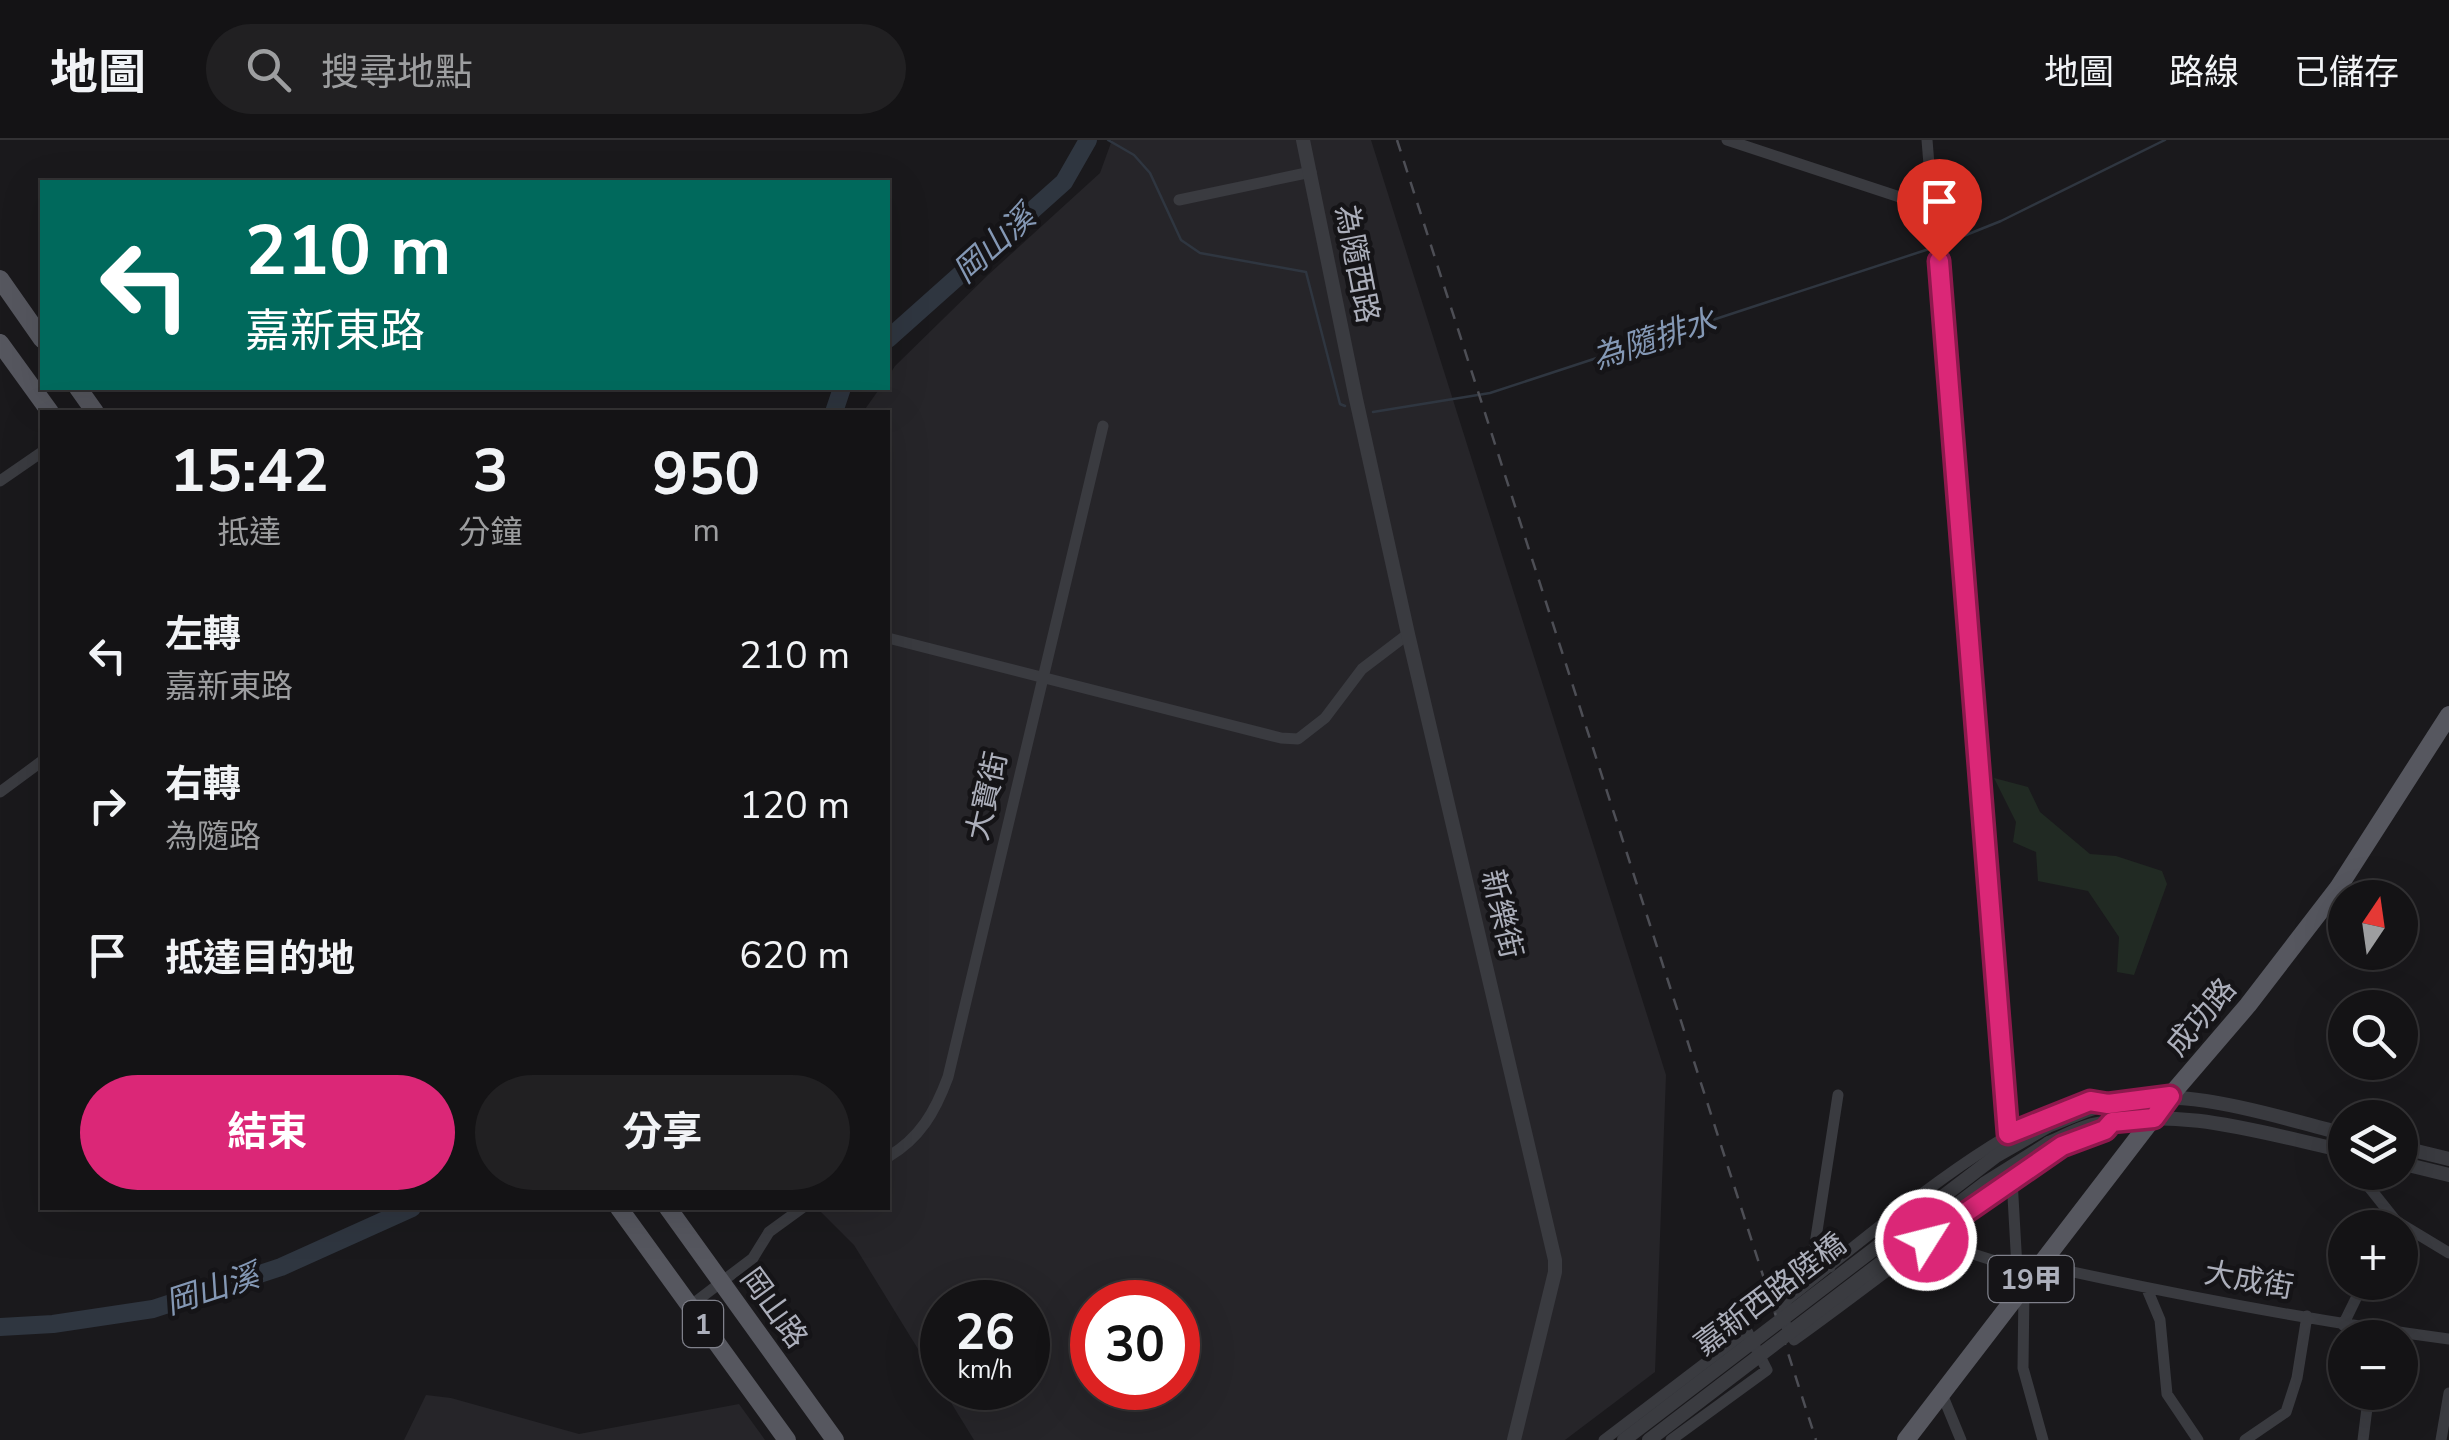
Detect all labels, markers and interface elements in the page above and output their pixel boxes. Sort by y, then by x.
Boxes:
search box [206,24,906,114]
text: 地圖 [50,40,146,106]
icon: search [241,42,296,97]
text: 搜尋地點 [321,47,473,98]
text: 地圖 [2044,49,2114,96]
text: 路線 [2169,49,2239,96]
text: 已儲存 [2294,49,2399,96]
pin [1897,159,1982,262]
icon: arrive [1912,174,1967,229]
water label: 岡山溪 [944,194,1047,292]
street label: 為隨西路 [1325,201,1388,327]
text: 210 m [245,203,451,299]
icon: left [80,220,210,350]
water label: 為隨排水 [1587,299,1724,380]
text: 嘉新東路 [245,301,425,362]
text: 15:42 [170,430,329,512]
text: 3 [472,430,508,512]
text: 950 [652,433,760,515]
text: m [693,509,720,552]
text: 抵達 [217,511,281,554]
text: 分鐘 [458,511,522,554]
text: 左轉 [165,609,241,660]
icon: left [80,628,135,683]
text: 210 m [739,630,850,681]
text: 嘉新東路 [165,665,293,708]
street label: 大寶街 [957,748,1018,845]
text: 右轉 [165,759,241,810]
icon: right [80,778,135,833]
text: 120 m [739,780,850,831]
text: 為隨路 [165,815,261,858]
street label: 新樂街 [1471,866,1532,963]
north arrow [2328,880,2418,970]
map controls [2328,880,2418,1410]
icon: arrive [80,928,135,983]
text: 620 m [739,930,850,981]
text: 抵達目的地 [165,933,355,984]
street label: 成功路 [2157,970,2246,1065]
button: search [2328,990,2418,1080]
button: 結束 [80,1075,455,1190]
button: 分享 [475,1075,850,1190]
button: layers [2328,1100,2418,1190]
position arrow [1874,1188,1978,1292]
button: + [2328,1210,2418,1300]
street label: 嘉新西路陸橋 [1686,1224,1855,1365]
street label: 大成街 [2201,1252,2297,1308]
water label: 岡山溪 [160,1253,268,1325]
road number: 19甲 [1988,1256,2074,1302]
street label: 岡山路 [731,1260,817,1357]
speed limit sign: 30 [1070,1280,1200,1410]
text: 26 [955,1298,1015,1367]
road number: 1 [683,1301,723,1347]
button: − [2328,1320,2418,1410]
text: km/h [957,1353,1013,1387]

